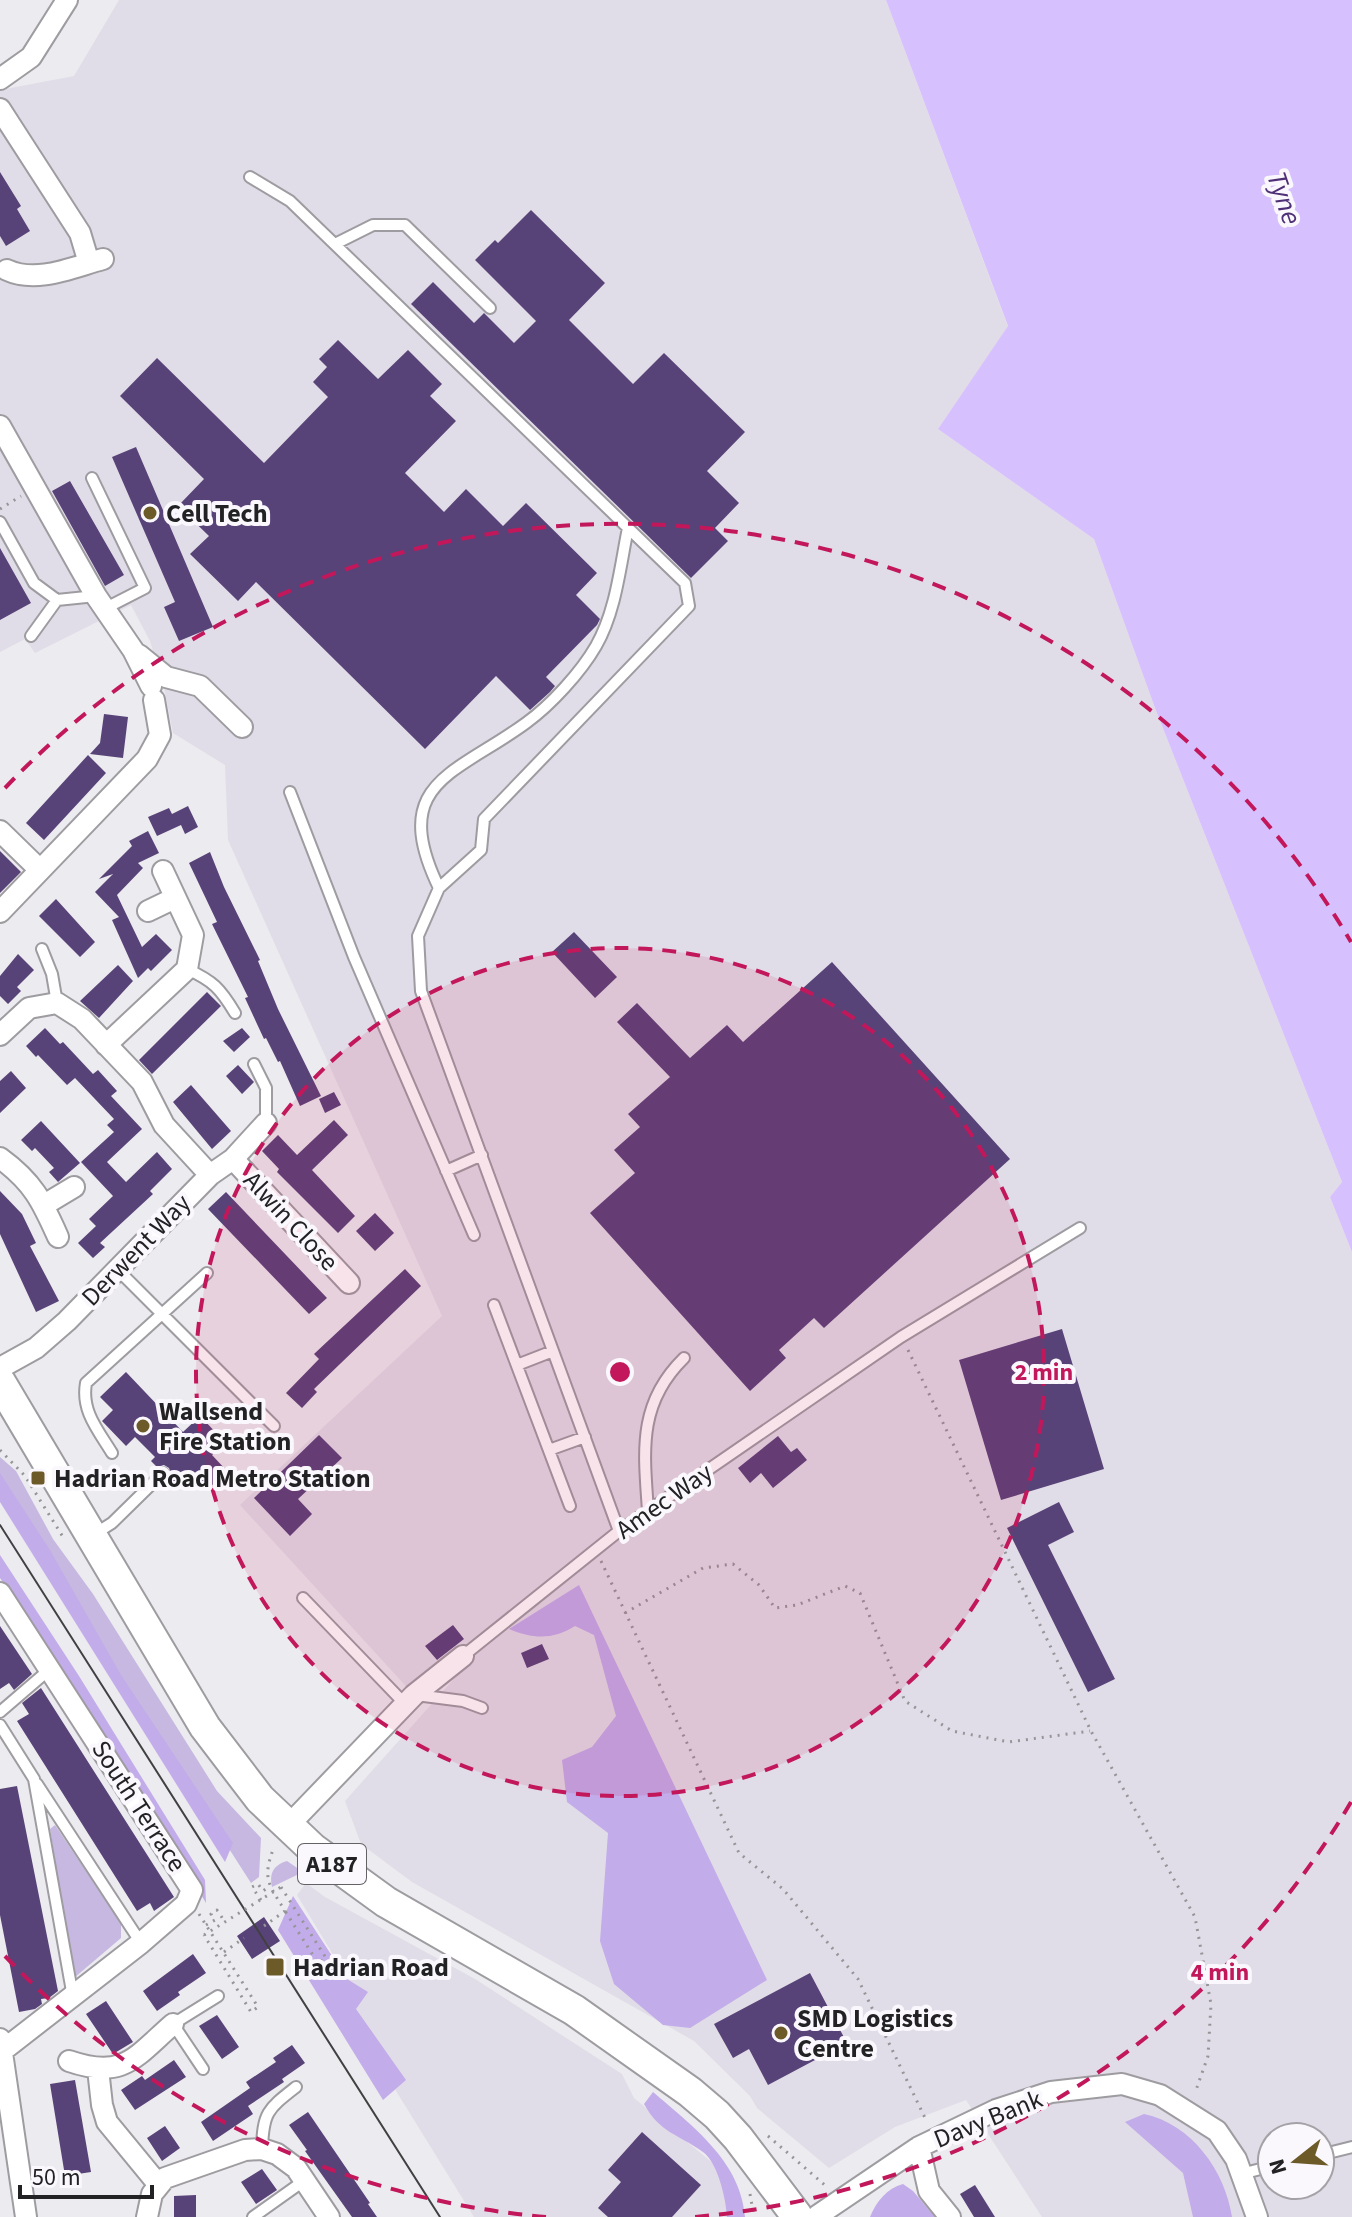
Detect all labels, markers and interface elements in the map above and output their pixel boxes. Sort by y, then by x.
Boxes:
water label: Tyne [1256,166,1312,230]
place label: Cell Tech [166,495,268,532]
marker: Cell Tech [141,504,159,522]
street label: Alwin Close [235,1163,347,1279]
street label: Derwent Way [73,1186,199,1314]
text: 2 min [1015,1355,1073,1390]
centre of rings [606,1358,634,1386]
place label: Wallsend Fire Station [159,1393,291,1460]
marker: Wallsend Fire Station [134,1417,152,1435]
street label: Amec Way [608,1454,720,1548]
place label: Hadrian Road Metro Station [54,1460,371,1497]
marker: Hadrian Road Metro Station [29,1469,47,1487]
street label: South Terrace [83,1733,195,1879]
road number: A187 [298,1844,366,1884]
place label: Hadrian Road [293,1949,449,1986]
text: 4 min [1191,1955,1249,1990]
marker: Hadrian Road [264,1956,286,1978]
place label: SMD Logistics Centre [797,2000,953,2067]
marker: SMD Logistics Centre [772,2024,790,2042]
street label: Davy Bank [928,2080,1048,2158]
north arrow [1256,2121,1336,2201]
scale bar [20,2149,152,2199]
text: N [1260,2155,1295,2178]
text: 50 m [32,2160,81,2195]

